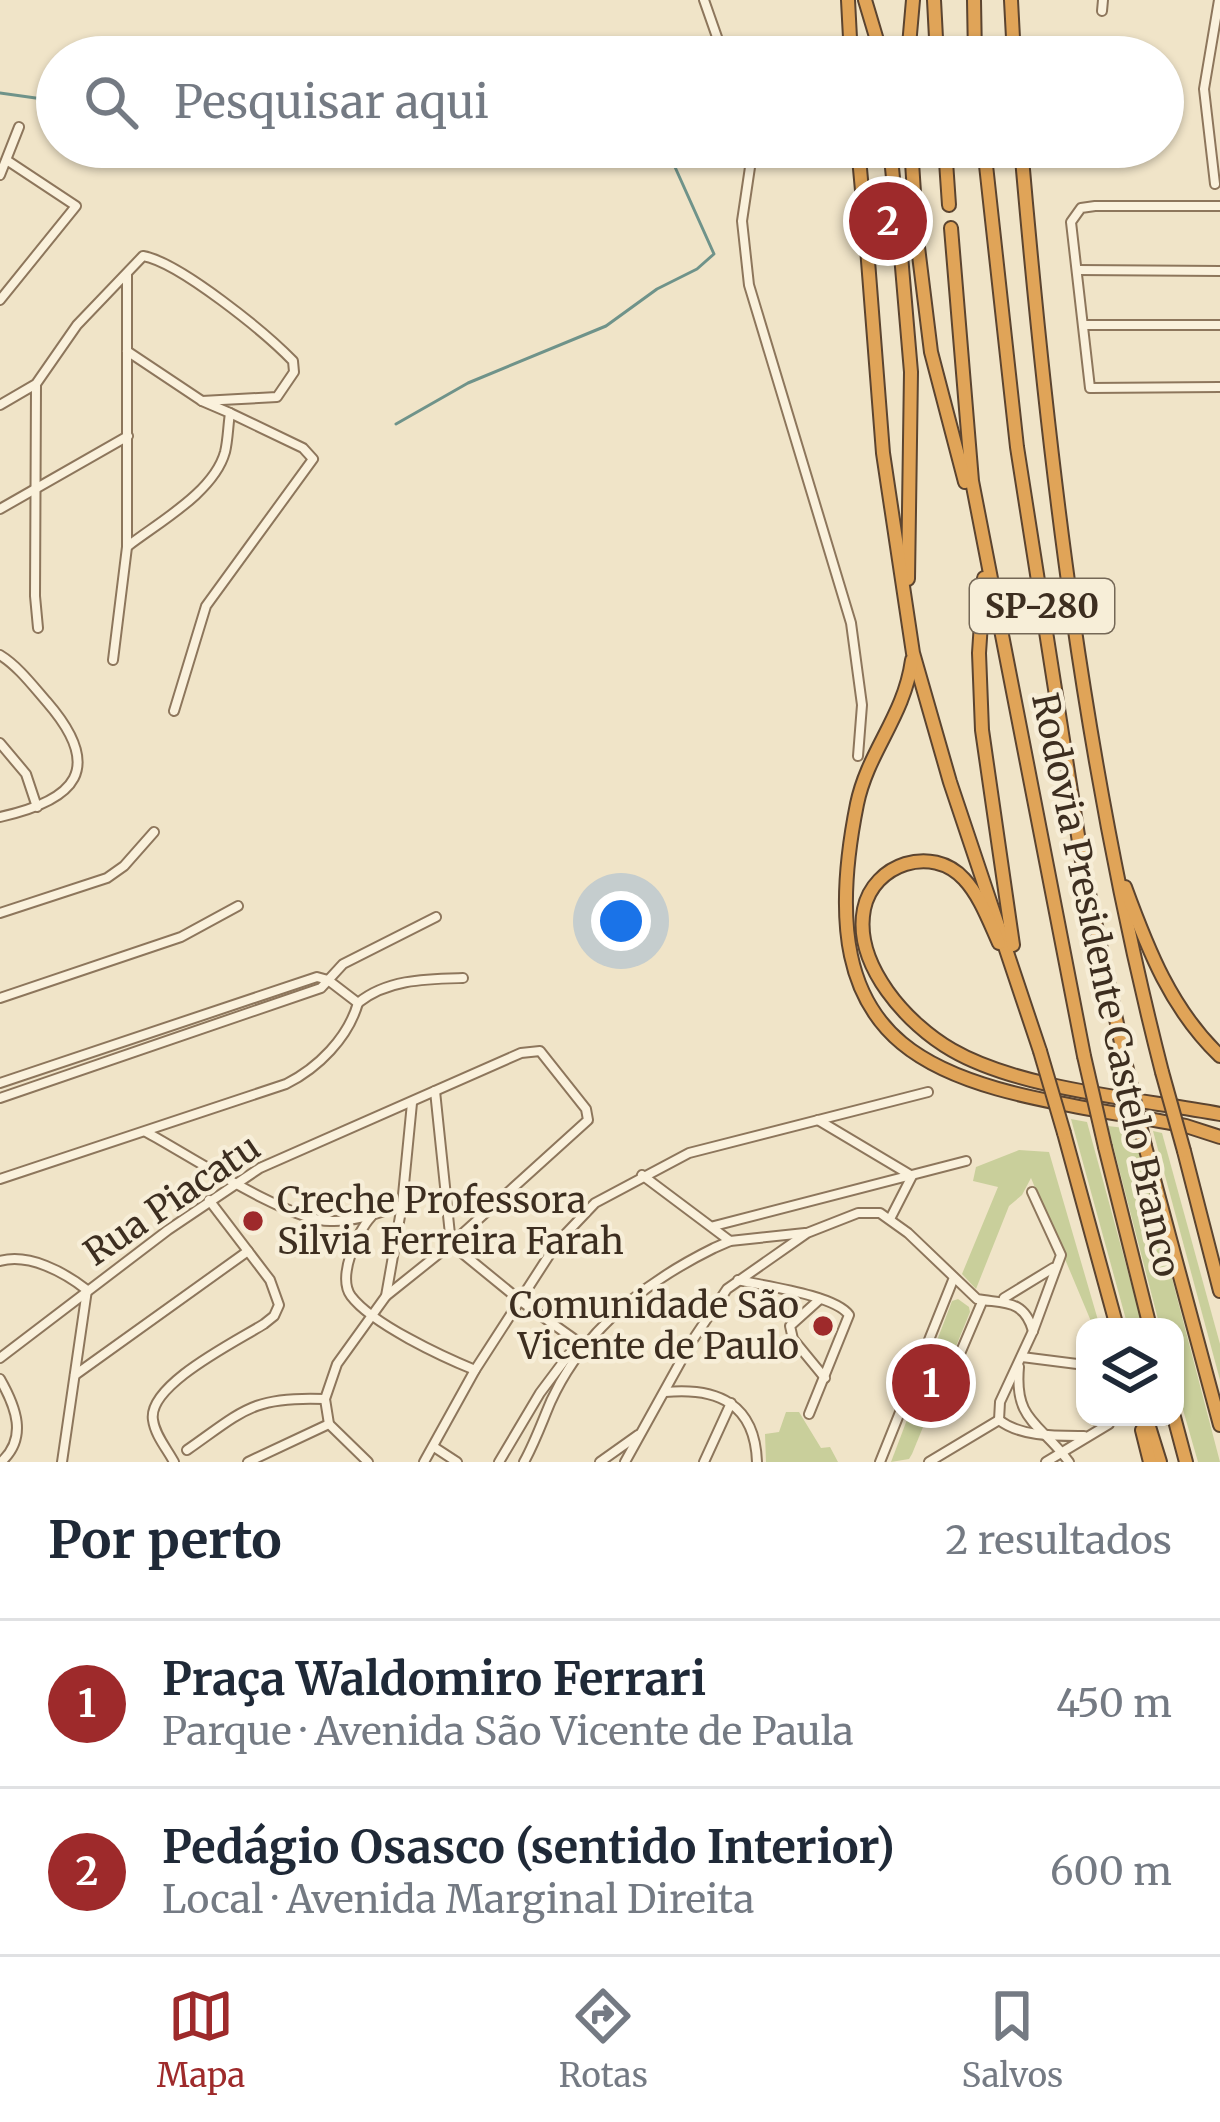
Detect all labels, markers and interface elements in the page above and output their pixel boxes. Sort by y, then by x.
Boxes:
search box [36,36,1184,168]
icon: search [78,69,144,135]
text: Pesquisar aqui [174,74,489,130]
pin: 2 [849,176,927,266]
road number: SP-280 [970,579,1114,633]
street label: Rodovia Presidente Castelo Branco [1022,689,1190,1281]
your location [591,891,651,951]
street label: Rua Piacatu [75,1125,269,1275]
place label: Creche Professora Silvia Ferreira Farah [277,1178,624,1264]
marker: Creche Professora Silvia Ferreira Farah [240,1208,266,1234]
place label: Comunidade São Vicente de Paulo [509,1283,799,1369]
marker: Comunidade São Vicente de Paulo [810,1313,836,1339]
map controls [1076,1318,1184,1426]
button: layers [1076,1318,1184,1426]
pin: 1 [892,1338,970,1428]
text: Por perto [48,1508,282,1572]
text: 2 resultados [945,1516,1172,1565]
text: Praça Waldomiro Ferrari [162,1651,706,1707]
text: 1 [78,1679,96,1728]
text: 450 m [1056,1679,1172,1728]
text: Parque · Avenida São Vicente de Paula [162,1707,854,1756]
text: Pedágio Osasco (sentido Interior) [162,1819,895,1875]
text: 2 [76,1847,98,1896]
text: 600 m [1050,1847,1172,1896]
text: Local · Avenida Marginal Direita [162,1875,754,1924]
tab: Mapa [157,1983,245,2096]
tab: Rotas [559,1983,648,2096]
tab: Salvos [961,1983,1063,2096]

